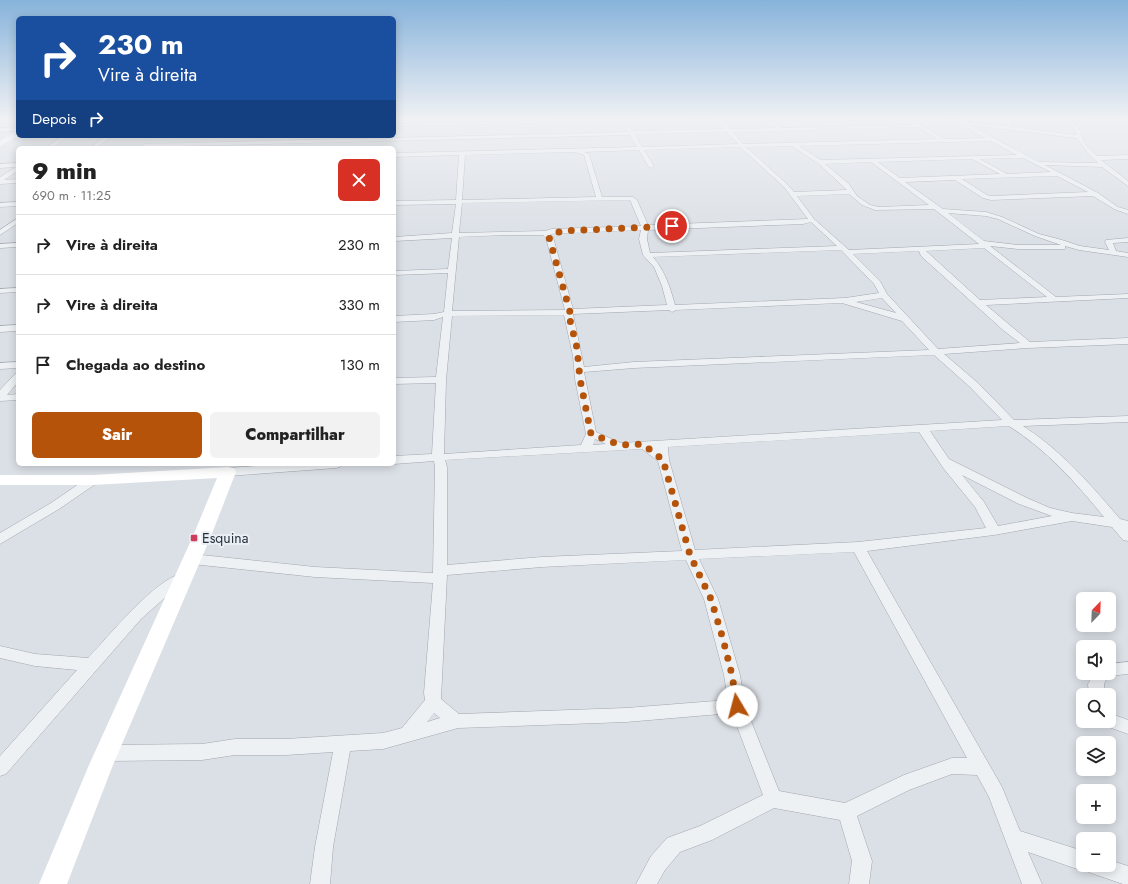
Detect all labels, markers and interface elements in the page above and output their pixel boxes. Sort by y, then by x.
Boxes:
text: 230 m [98,24,184,65]
icon: right [32,32,84,84]
text: Vire à direita [98,62,197,88]
text: Depois [32,108,77,130]
icon: right [85,108,107,130]
text: 9 min [32,153,97,188]
button: close [338,159,380,201]
text: 690 m · 11:25 [32,186,111,205]
pin [655,209,689,243]
icon: arrive [661,215,683,237]
icon: right [32,234,54,256]
text: Vire à direita [66,234,158,256]
text: 230 m [338,234,380,256]
icon: right [32,294,54,316]
text: Vire à direita [66,294,158,316]
text: 330 m [338,294,380,316]
icon: arrive [32,354,54,376]
text: Chegada ao destino [66,354,205,376]
text: 130 m [340,354,380,376]
button: Sair [32,412,202,458]
button: Compartilhar [210,412,380,458]
place label: Esquina [202,528,248,548]
marker: Esquina [189,533,199,543]
north arrow [1076,592,1116,632]
map controls [1076,592,1116,872]
button: sound [1076,640,1116,680]
position arrow [716,685,758,727]
button: search [1076,688,1116,728]
button: layers [1076,736,1116,776]
button: + [1076,784,1116,824]
button: − [1076,832,1116,872]

